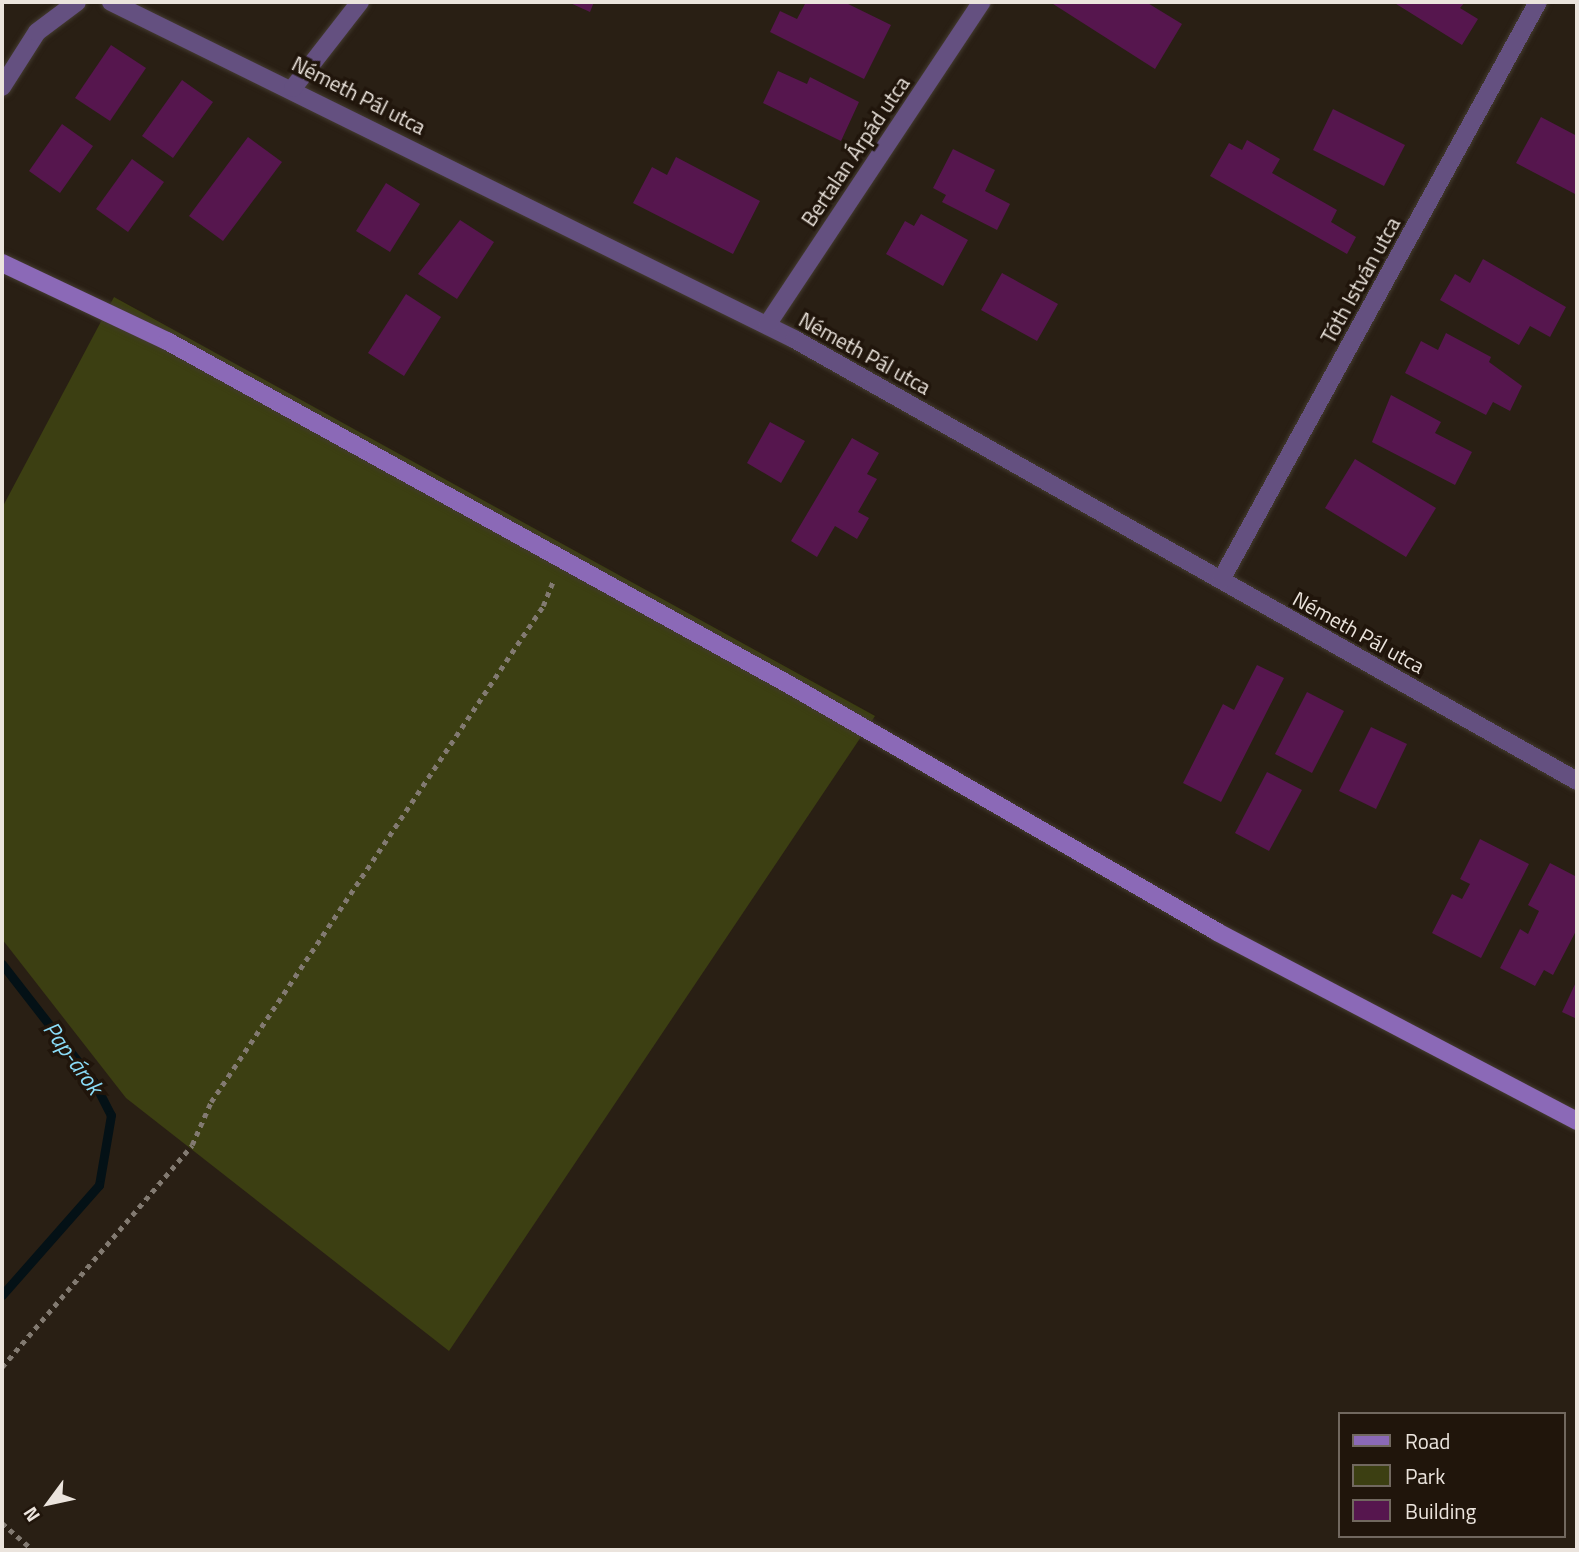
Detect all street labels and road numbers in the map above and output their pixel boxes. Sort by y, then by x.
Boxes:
street label: Németh Pál utca [288,50,430,140]
street label: Bertalan Árpád utca [796,71,914,231]
street label: Tóth István utca [1315,213,1405,347]
street label: Németh Pál utca [795,306,935,400]
street label: Németh Pál utca [1289,585,1429,679]

